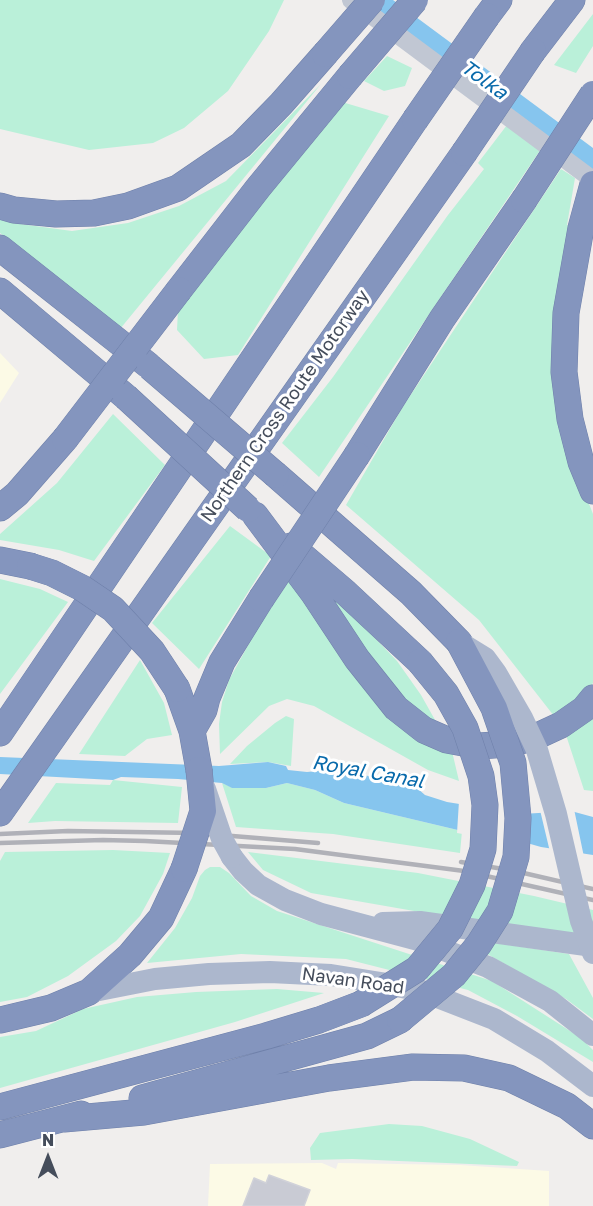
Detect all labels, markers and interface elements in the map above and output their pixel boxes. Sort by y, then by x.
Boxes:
water label: Tolka [456,55,512,105]
street label: Northern Cross Route Motorway [196,286,374,526]
water label: Royal Canal [310,750,426,794]
street label: Navan Road [301,963,405,999]
north arrow [18,1128,78,1188]
text: N [42,1130,54,1150]

